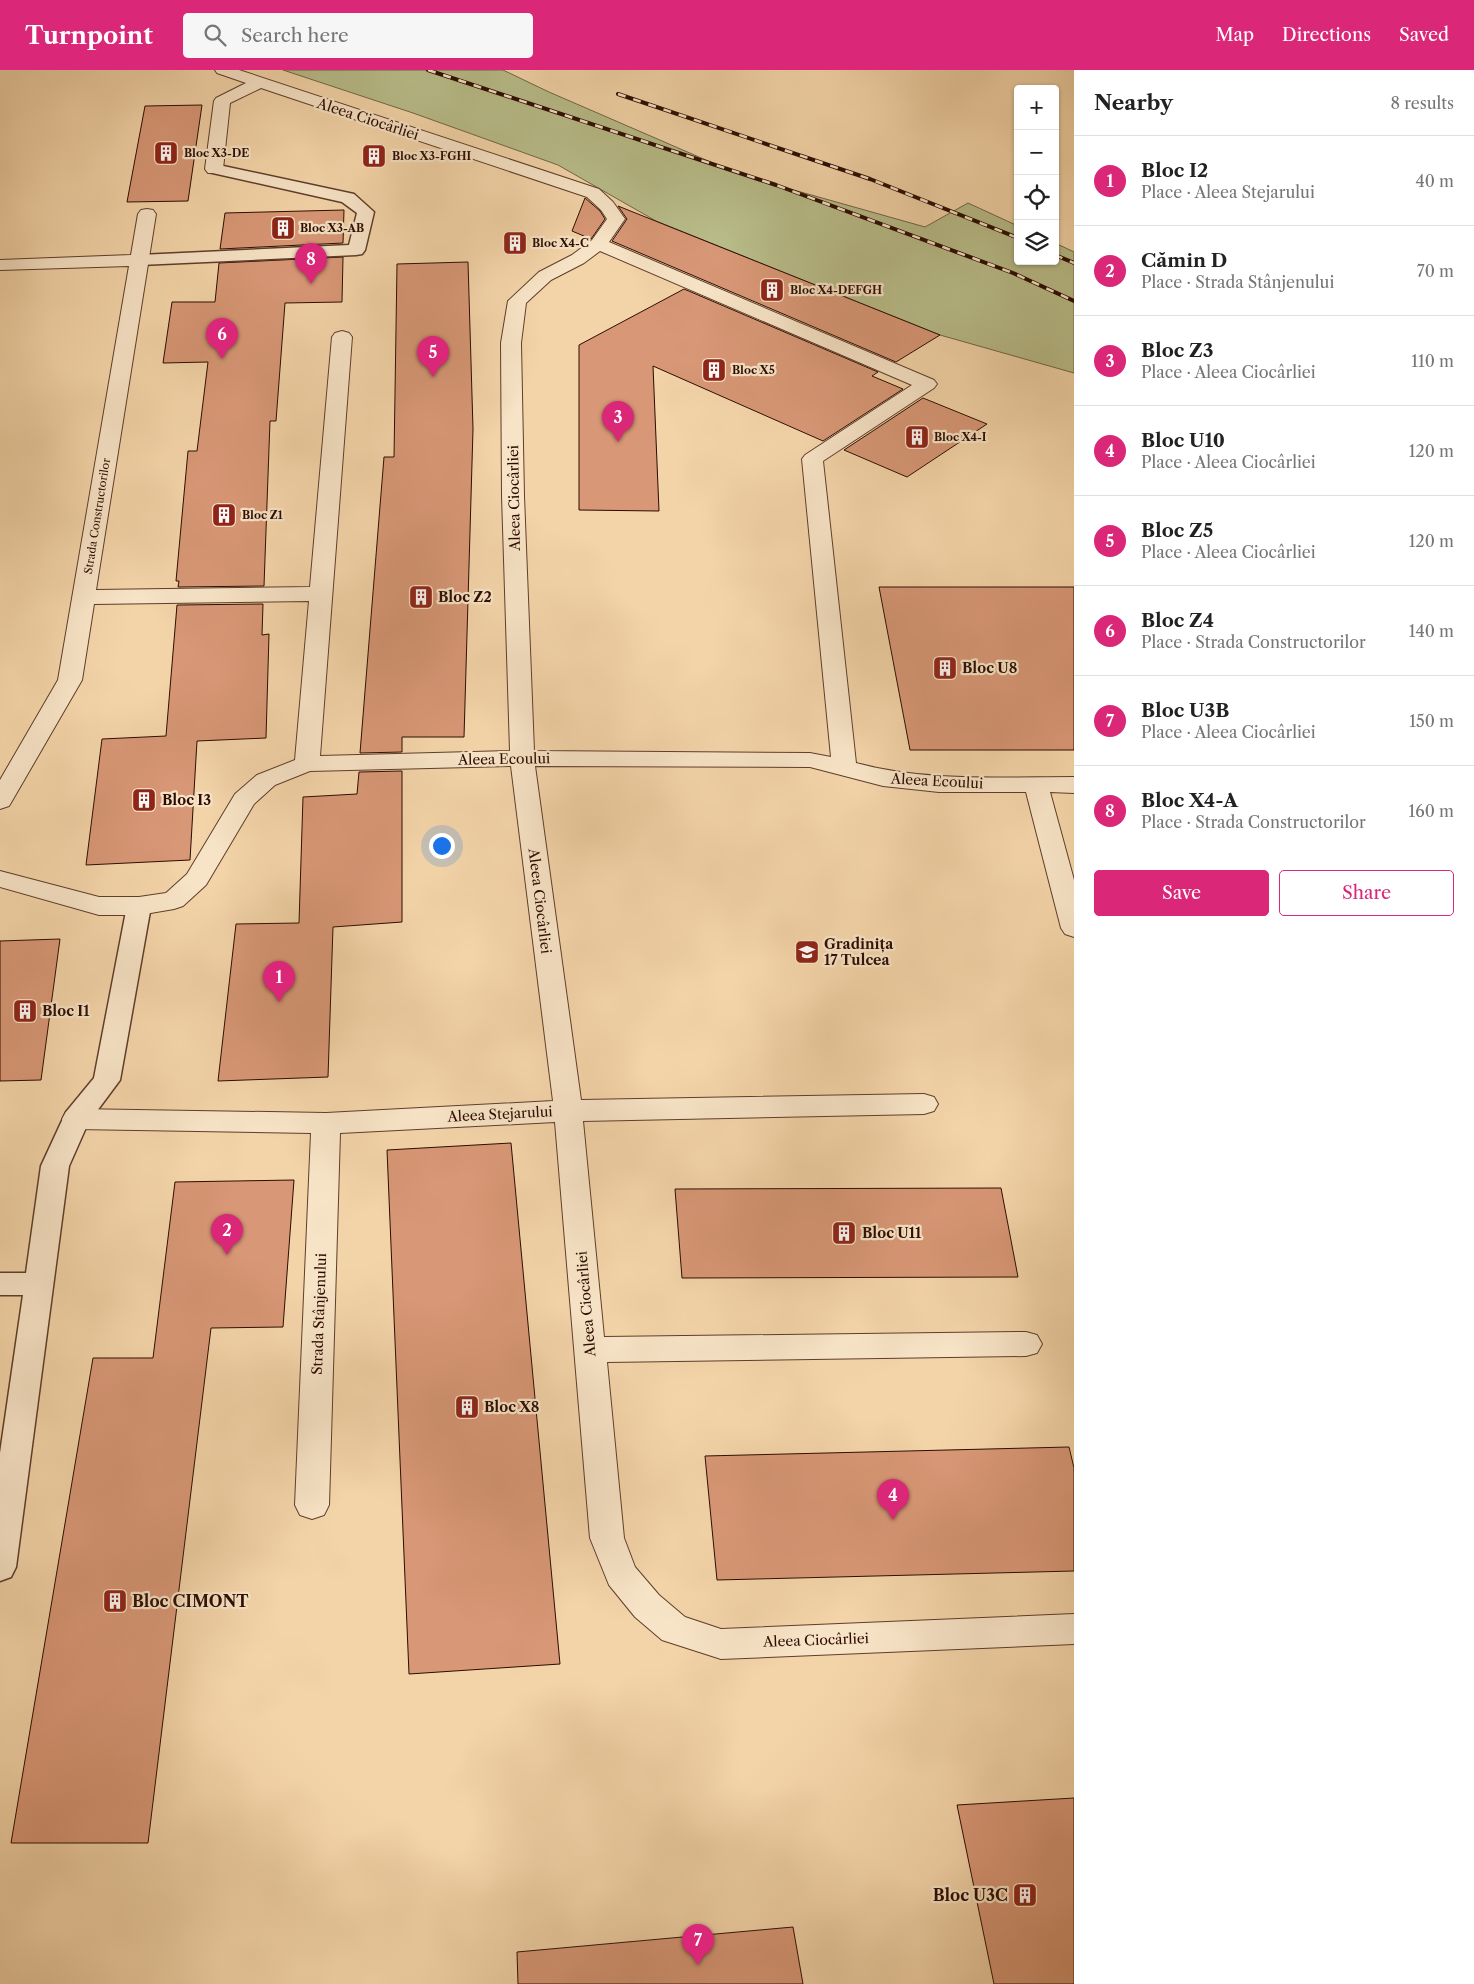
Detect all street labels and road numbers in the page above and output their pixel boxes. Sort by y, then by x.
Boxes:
street label: Aleea Ciocârliei [314,94,421,144]
street label: Aleea Ciocârliei [504,445,524,552]
street label: Strada Constructorilor [81,457,113,575]
street label: Aleea Ecoului [457,749,550,769]
street label: Aleea Ecoului [889,770,984,792]
street label: Aleea Ciocârliei [524,846,555,955]
street label: Aleea Stejarului [446,1102,553,1126]
street label: Aleea Ciocârliei [572,1250,600,1359]
street label: Strada Stânjenului [308,1253,330,1375]
street label: Aleea Ciocârliei [762,1629,869,1651]

